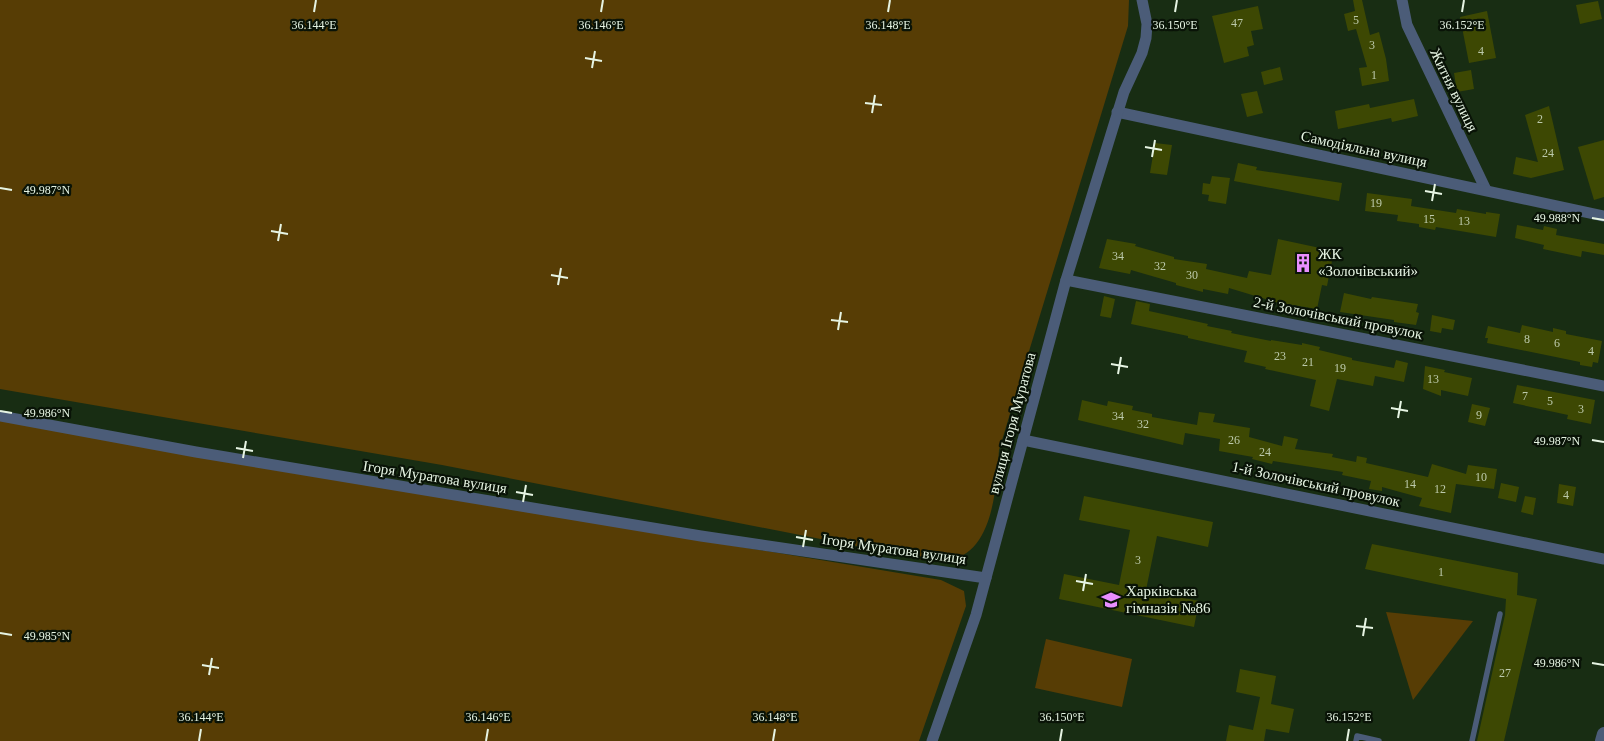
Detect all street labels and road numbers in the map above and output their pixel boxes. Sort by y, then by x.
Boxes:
street label: Житня вулиця [1427,46,1481,134]
street label: Самодіяльна вулиця [1299,128,1429,170]
street label: 2-й Золочівський провулок [1252,294,1424,342]
street label: вулиця Ігоря Муратова [985,350,1039,495]
street label: Ігоря Муратова вулиця [362,458,508,496]
street label: 1-й Золочівський провулок [1230,458,1402,510]
street label: Ігоря Муратова вулиця [821,531,967,567]

